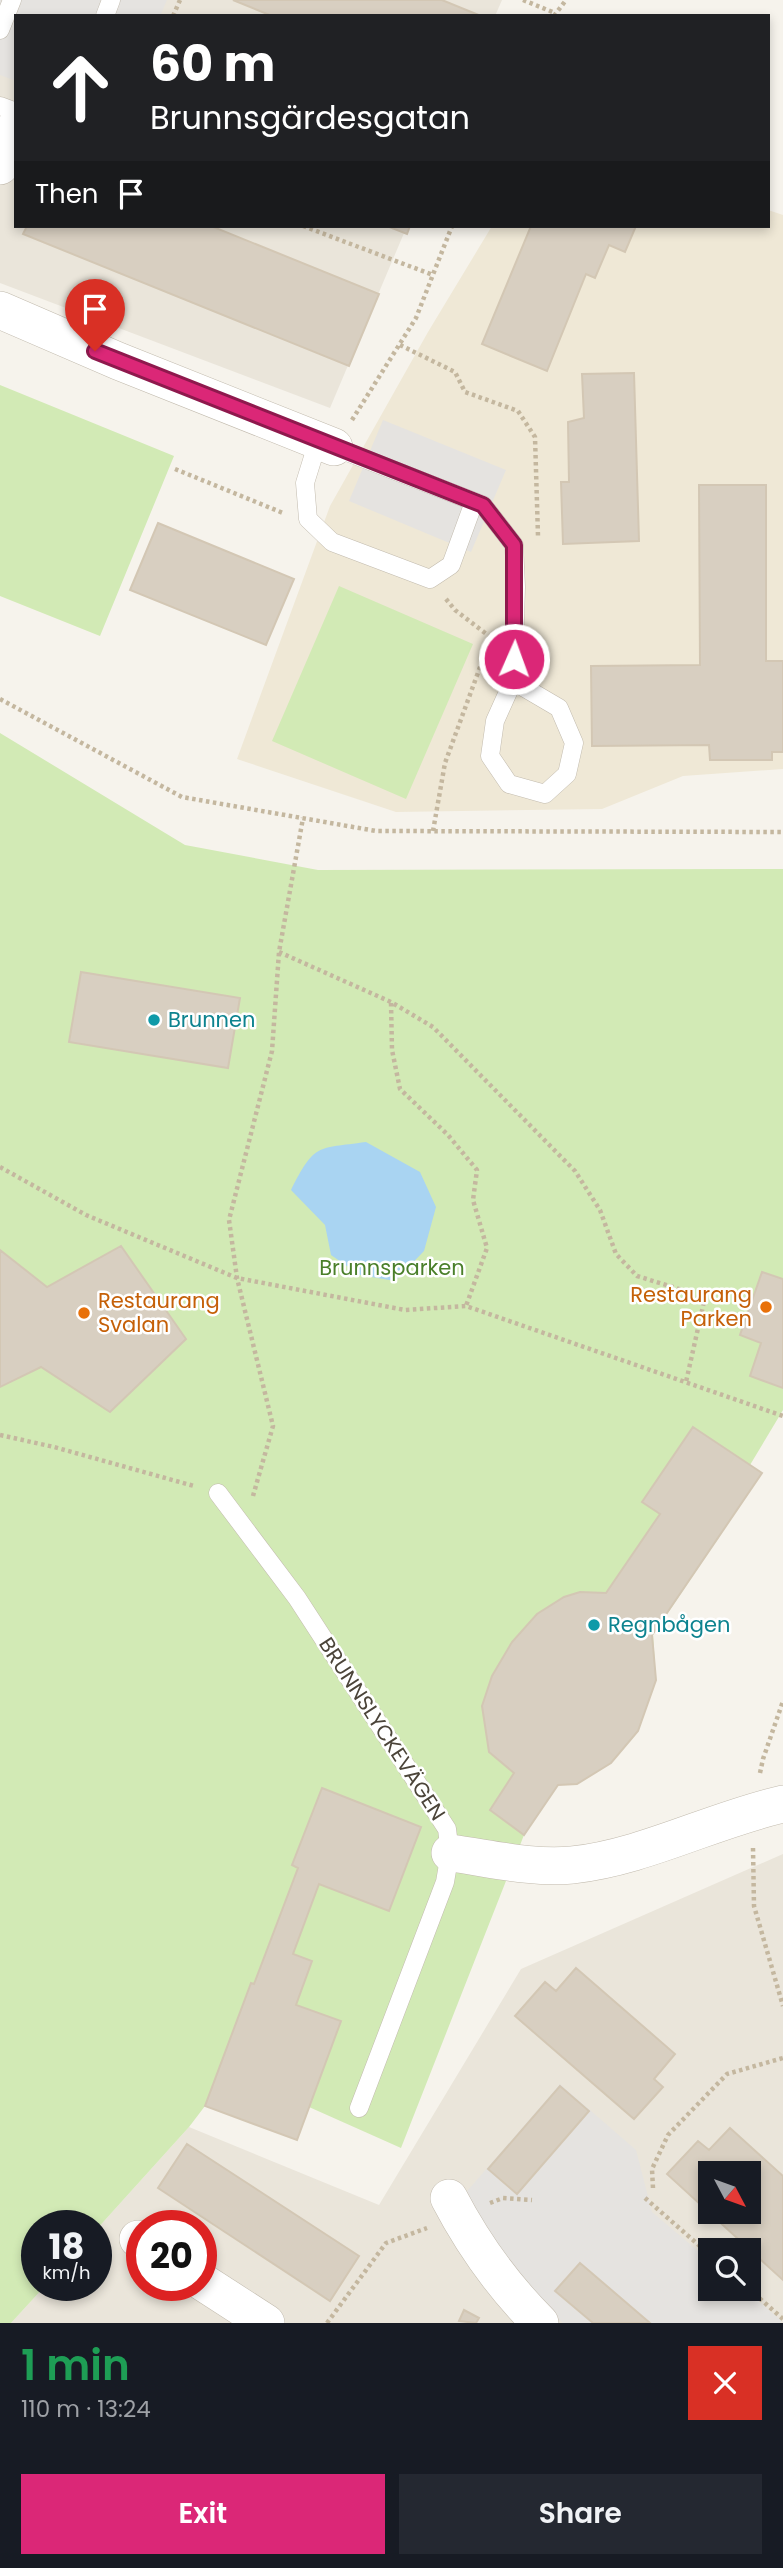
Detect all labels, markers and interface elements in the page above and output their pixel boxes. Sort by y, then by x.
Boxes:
text: 60 m [150,30,275,98]
icon: ahead [35,42,126,133]
text: Brunnsgärdesgatan [150,95,470,140]
icon: arrive [112,175,150,213]
text: Then [35,176,98,212]
pin [65,279,125,351]
icon: arrive [76,290,114,328]
position arrow [477,622,551,696]
place label: Brunnen [168,1005,256,1034]
marker: Brunnen [146,1012,162,1028]
park label: Brunnsparken [319,1253,465,1282]
place label: Restaurang Parken [630,1280,752,1333]
place label: Restaurang Svalan [98,1286,220,1339]
marker: Restaurang Parken [758,1299,774,1315]
marker: Restaurang Svalan [76,1305,92,1321]
place label: Regnbågen [608,1610,730,1639]
marker: Regnbågen [586,1617,602,1633]
street label: BRUNNSLYCKEVÄGEN [312,1632,453,1826]
north arrow [698,2161,761,2224]
map controls [698,2161,761,2301]
speed limit sign: 20 [126,2210,217,2301]
text: 18 [49,2222,84,2271]
button: search [698,2238,761,2301]
text: km/h [43,2260,90,2285]
text: 1 min [21,2336,130,2395]
button: close [688,2346,762,2420]
text: 110 m · 13:24 [21,2393,151,2425]
button: Exit [21,2474,385,2554]
button: Share [399,2474,762,2554]

